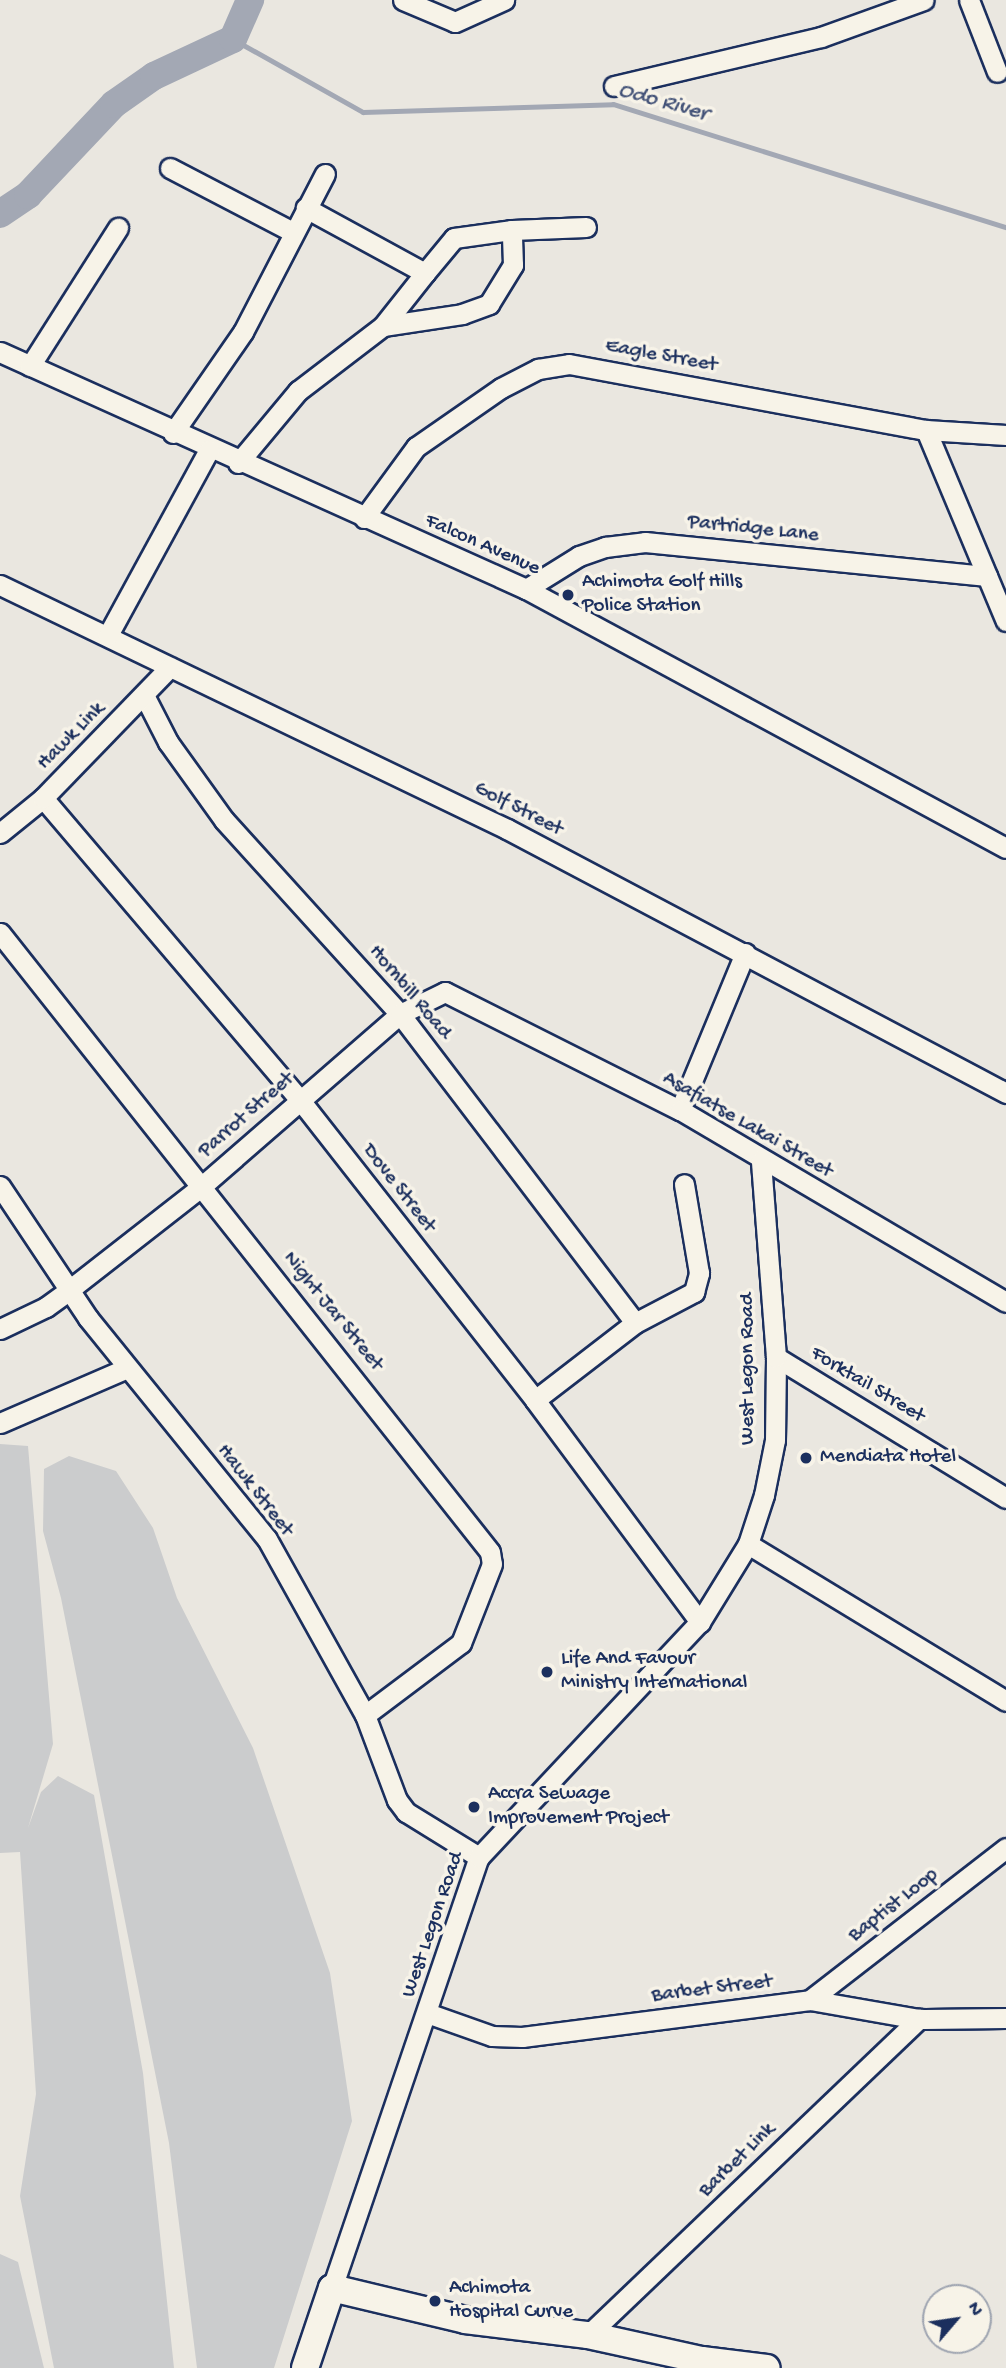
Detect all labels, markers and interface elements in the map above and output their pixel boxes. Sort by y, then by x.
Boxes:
water label: Odo River [615,77,711,129]
street label: Eagle Street [603,335,719,379]
street label: Falcon Avenue [421,509,543,583]
street label: Partridge Lane [686,511,820,549]
place label: Achimota Golf Hills Police Station [582,570,742,620]
marker: Achimota Golf Hills Police Station [560,587,576,603]
street label: Hawk Link [33,698,111,776]
street label: Golf Street [469,777,567,843]
street label: Hornbill Road [362,940,456,1046]
street label: Asafiatse Lakai Street [657,1067,837,1185]
street label: Parrot Street [194,1068,300,1164]
street label: Dove Street [356,1140,440,1238]
street label: Night Jar Street [276,1247,388,1377]
street label: West Legon Road [736,1293,762,1445]
street label: Forktail Street [805,1342,929,1430]
street label: Hawk Street [210,1440,298,1542]
place label: Mendiata Hotel [820,1445,956,1471]
marker: Mendiata Hotel [798,1450,814,1466]
place label: Life And Favour Ministry International [561,1647,747,1697]
marker: Life And Favour Ministry International [539,1664,555,1680]
place label: Accra Sewage Improvement Project [488,1782,669,1832]
marker: Accra Sewage Improvement Project [466,1799,482,1815]
street label: West Legon Road [397,1849,471,2001]
street label: Baptist Loop [844,1863,944,1949]
street label: Barbet Street [650,1970,774,2010]
street label: Barbet Link [694,2118,782,2204]
place label: Achimota Hospital Curve [449,2276,573,2326]
north arrow [922,2284,992,2354]
marker: Achimota Hospital Curve [427,2293,443,2309]
text: N [961,2299,987,2321]

